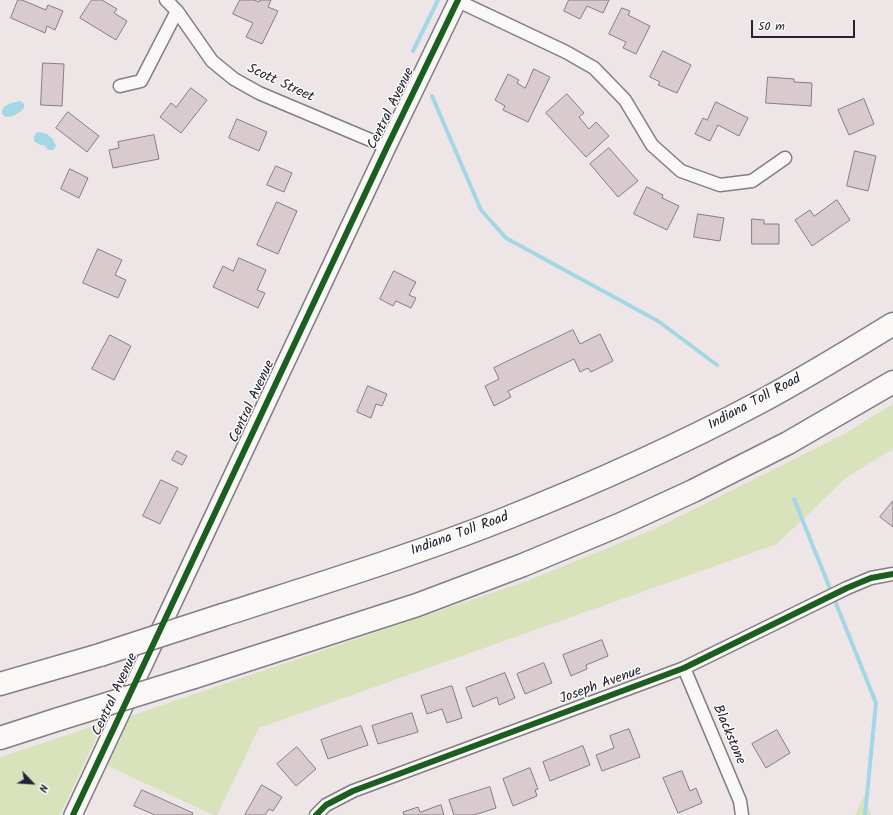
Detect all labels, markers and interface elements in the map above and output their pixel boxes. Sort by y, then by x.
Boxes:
scale bar [753,12,857,38]
text: 50 m [758,17,785,36]
street label: Scott Street [244,61,316,107]
street label: Central Avenue [365,65,419,153]
street label: Central Avenue [227,358,279,446]
street label: Indiana Toll Road [706,371,804,435]
street label: Indiana Toll Road [409,510,511,560]
street label: Central Avenue [90,651,142,739]
street label: Joseph Avenue [558,663,644,709]
street label: Blackstone [708,703,748,767]
north arrow [12,763,52,803]
text: N [33,781,53,795]

